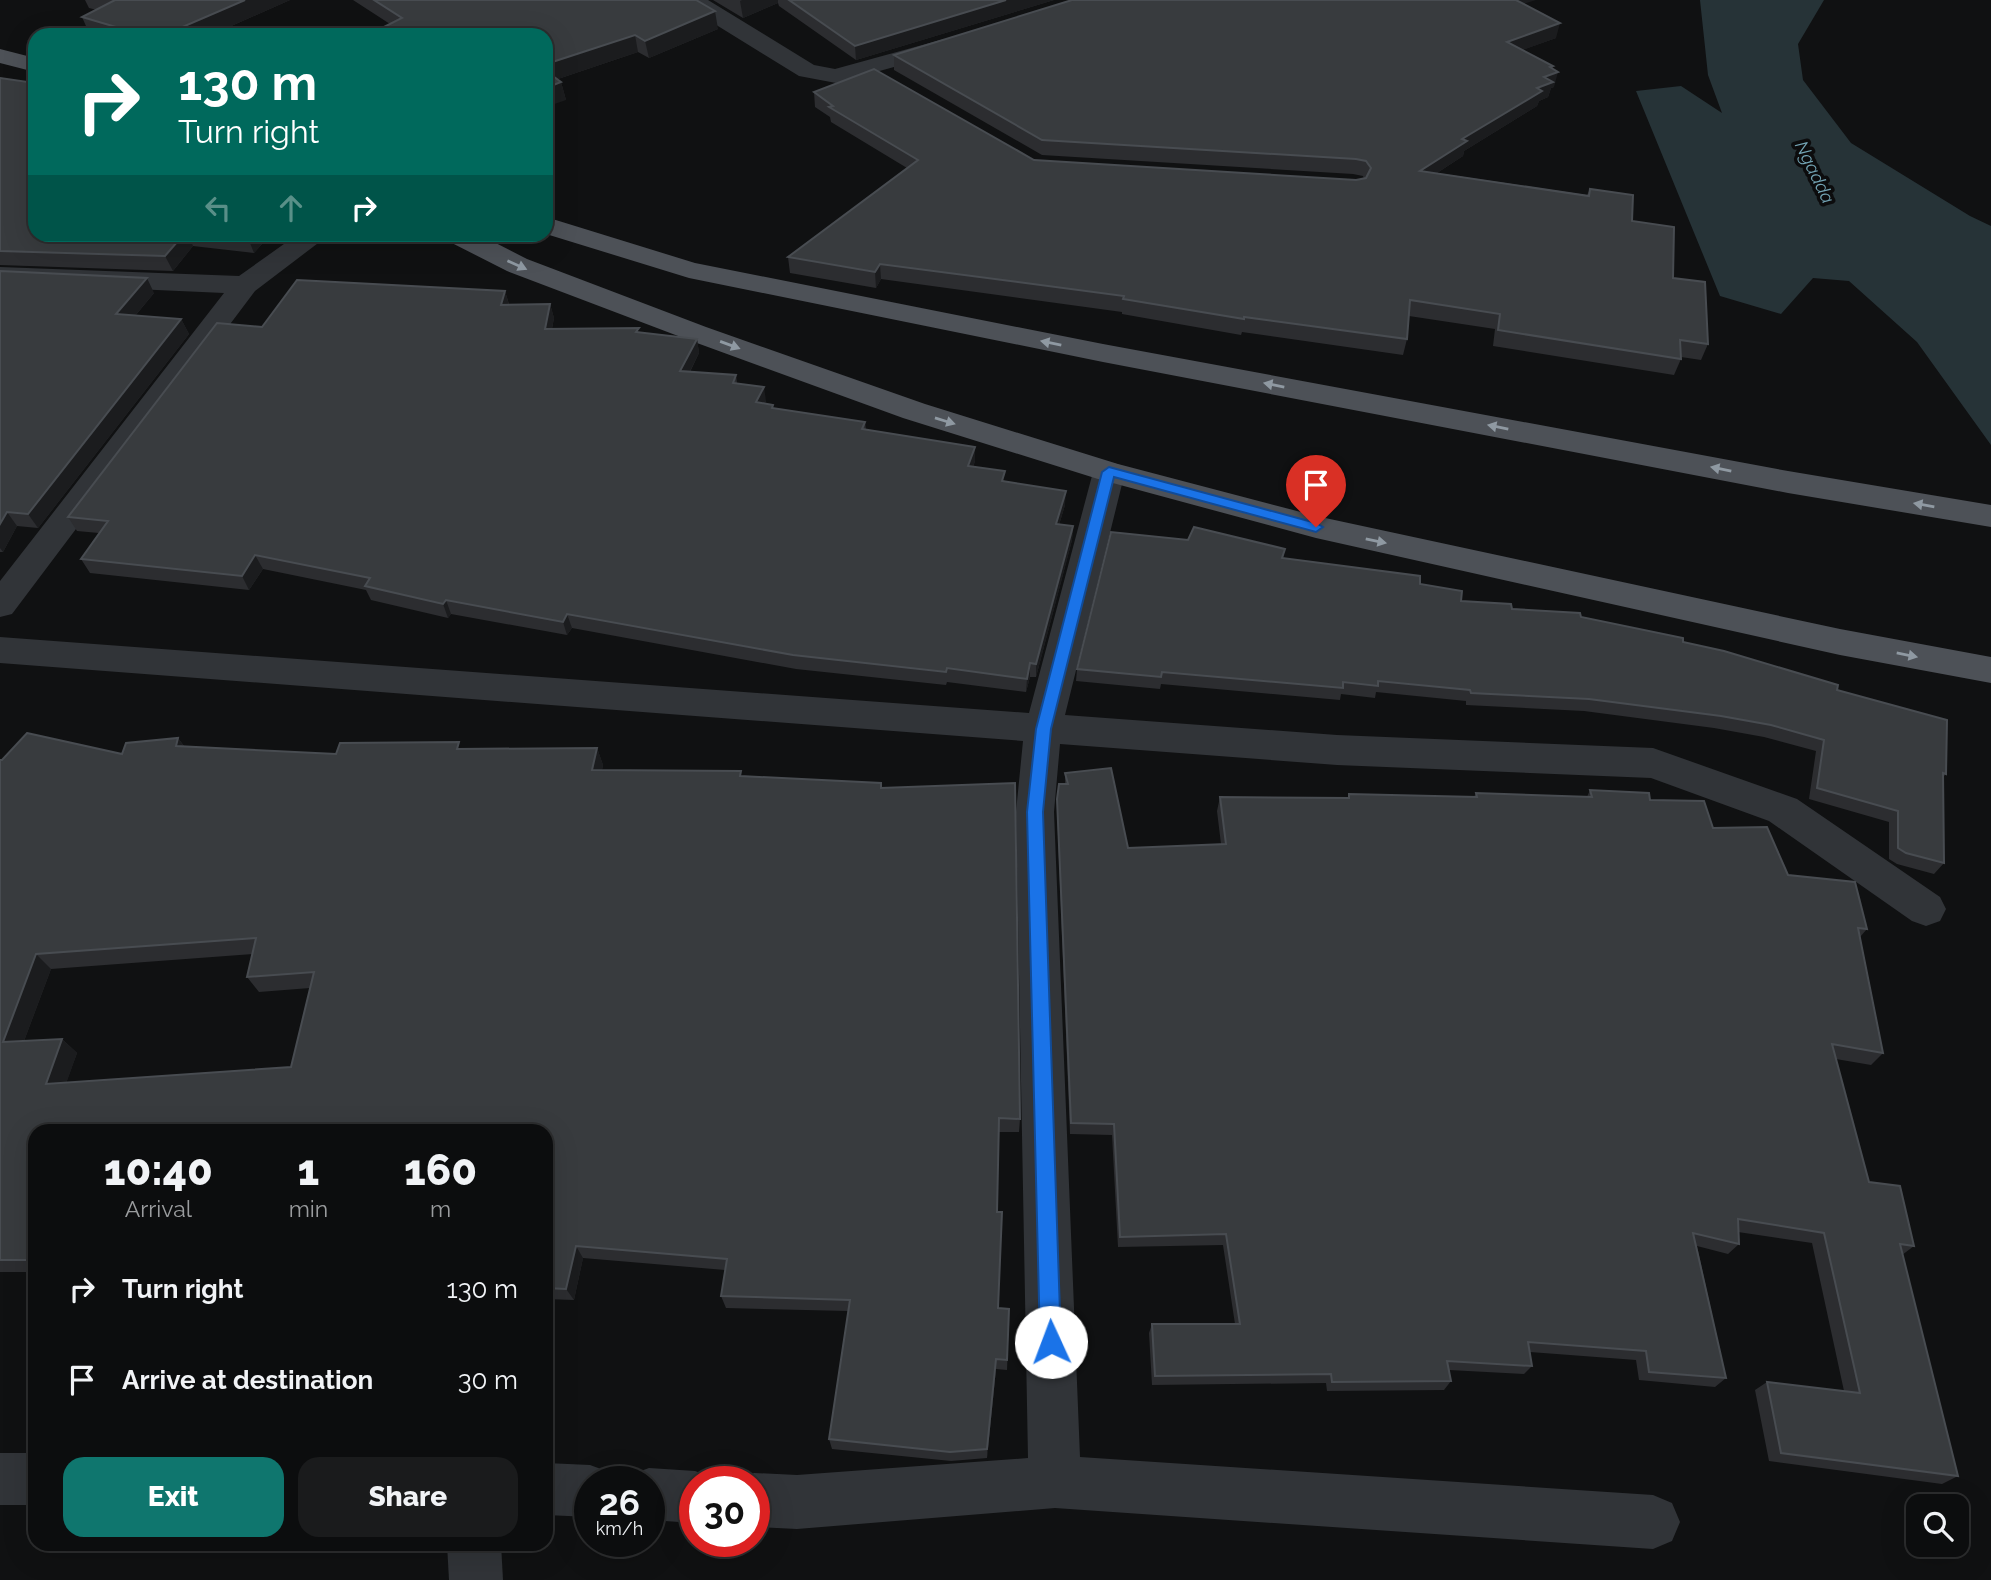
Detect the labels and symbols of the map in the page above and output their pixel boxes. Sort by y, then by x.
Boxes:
water label: Ngadda [1791,137,1839,207]
one-way arrow [507,260,528,271]
one-way arrow [1040,337,1062,348]
one-way arrow [720,340,741,351]
one-way arrow [1263,380,1285,391]
one-way arrow [935,416,956,426]
one-way arrow [1487,422,1509,433]
pin [1286,455,1346,527]
one-way arrow [1710,464,1732,475]
one-way arrow [1913,499,1935,510]
one-way arrow [1365,535,1387,546]
one-way arrow [1896,649,1918,660]
position arrow [1014,1305,1088,1379]
speed limit sign: 30 [679,1466,770,1557]

